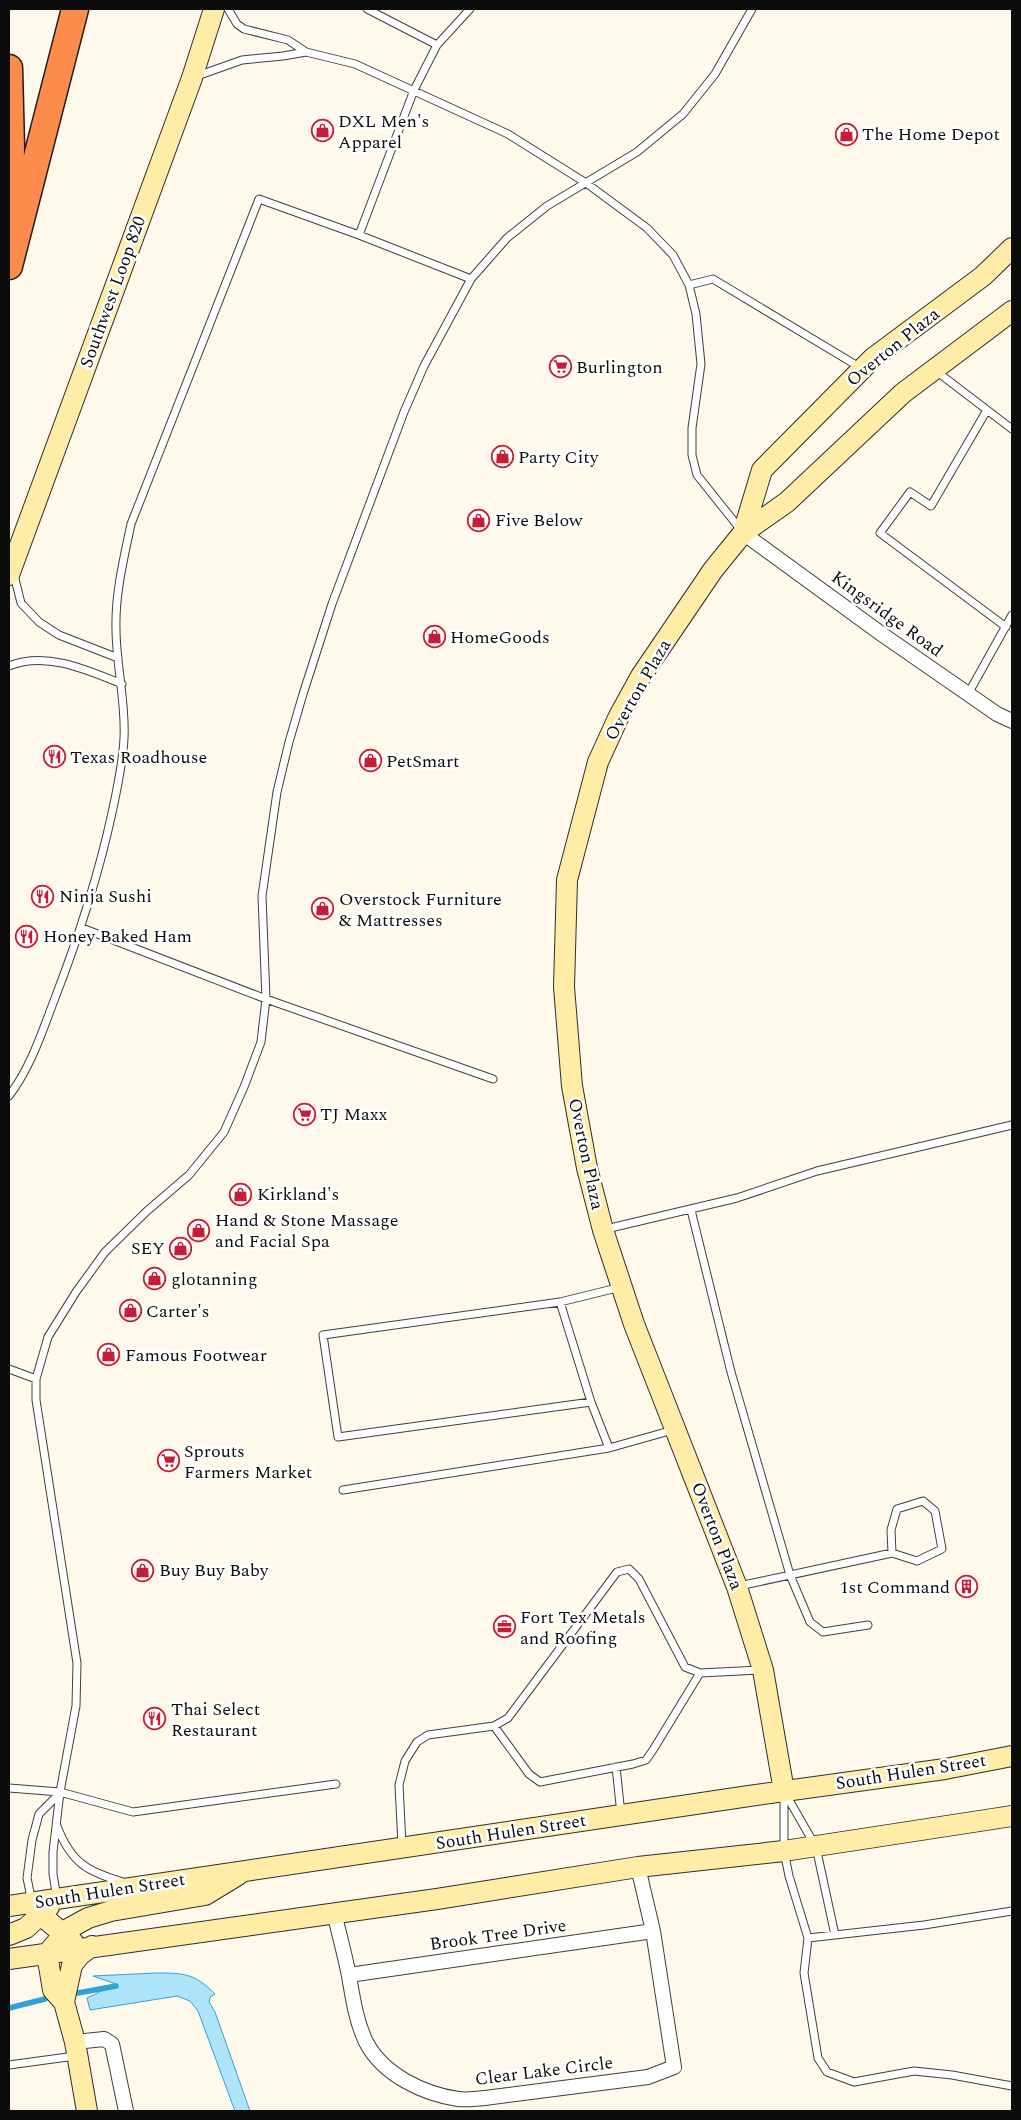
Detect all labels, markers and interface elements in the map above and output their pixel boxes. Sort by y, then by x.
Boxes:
place label: DXL Men's Apparel [338,108,429,156]
shop icon: DXL Men's Apparel [310,119,334,143]
place label: The Home Depot [862,121,1000,148]
shop icon: The Home Depot [834,122,858,146]
street label: Southwest Loop 820 [73,212,153,372]
street label: Overton Plaza [840,301,946,393]
place label: Burlington [576,354,663,381]
supermarket icon: Burlington [548,355,572,379]
place label: Party City [518,444,600,471]
shop icon: Party City [490,445,514,469]
place label: Five Below [495,507,583,534]
shop icon: Five Below [467,508,491,532]
street label: Kingsridge Road [825,564,949,664]
place label: HomeGoods [450,624,550,651]
shop icon: HomeGoods [422,625,446,649]
street label: Overton Plaza [598,634,678,746]
place label: Texas Roadhouse [70,744,207,771]
restaurant icon: Texas Roadhouse [42,745,66,769]
place label: PetSmart [386,748,459,775]
shop icon: PetSmart [358,749,382,773]
place label: Ninja Sushi [59,883,152,910]
restaurant icon: Ninja Sushi [31,884,55,908]
place label: Overstock Furniture & Mattresses [339,886,502,934]
shop icon: Overstock Furniture & Mattresses [311,897,335,921]
place label: Honey Baked Ham [43,923,192,950]
restaurant icon: Honey Baked Ham [15,924,39,948]
street label: Overton Plaza [561,1096,611,1212]
place label: TJ Maxx [320,1101,388,1128]
supermarket icon: TJ Maxx [292,1102,316,1126]
place label: Kirkland's [257,1181,339,1208]
shop icon: Kirkland's [229,1182,253,1206]
place label: Hand & Stone Massage and Facial Spa [215,1207,398,1255]
shop icon: Hand & Stone Massage and Facial Spa [187,1218,211,1242]
place label: SEY [131,1235,165,1262]
shop icon: SEY [169,1236,193,1260]
place label: glotanning [171,1266,258,1293]
shop icon: glotanning [143,1267,167,1291]
place label: Carter's [146,1298,210,1325]
shop icon: Carter's [118,1299,142,1323]
place label: Famous Footwear [125,1342,267,1369]
shop icon: Famous Footwear [97,1343,121,1367]
place label: Sprouts Farmers Market [184,1438,312,1486]
supermarket icon: Sprouts Farmers Market [156,1449,180,1473]
street label: Overton Plaza [684,1478,750,1594]
place label: Buy Buy Baby [159,1557,270,1584]
shop icon: Buy Buy Baby [131,1558,155,1582]
place label: 1st Command [840,1574,950,1601]
building icon: 1st Command [954,1575,978,1599]
place label: Fort Tex Metals and Roofing [520,1604,646,1652]
office icon: Fort Tex Metals and Roofing [492,1615,516,1639]
place label: Thai Select Restaurant [171,1696,260,1744]
restaurant icon: Thai Select Restaurant [143,1707,167,1731]
street label: South Hulen Street [834,1747,988,1797]
street label: South Hulen Street [434,1807,588,1857]
street label: South Hulen Street [33,1866,187,1916]
street label: Brook Tree Drive [428,1912,568,1958]
street label: Clear Lake Circle [473,2049,615,2093]

